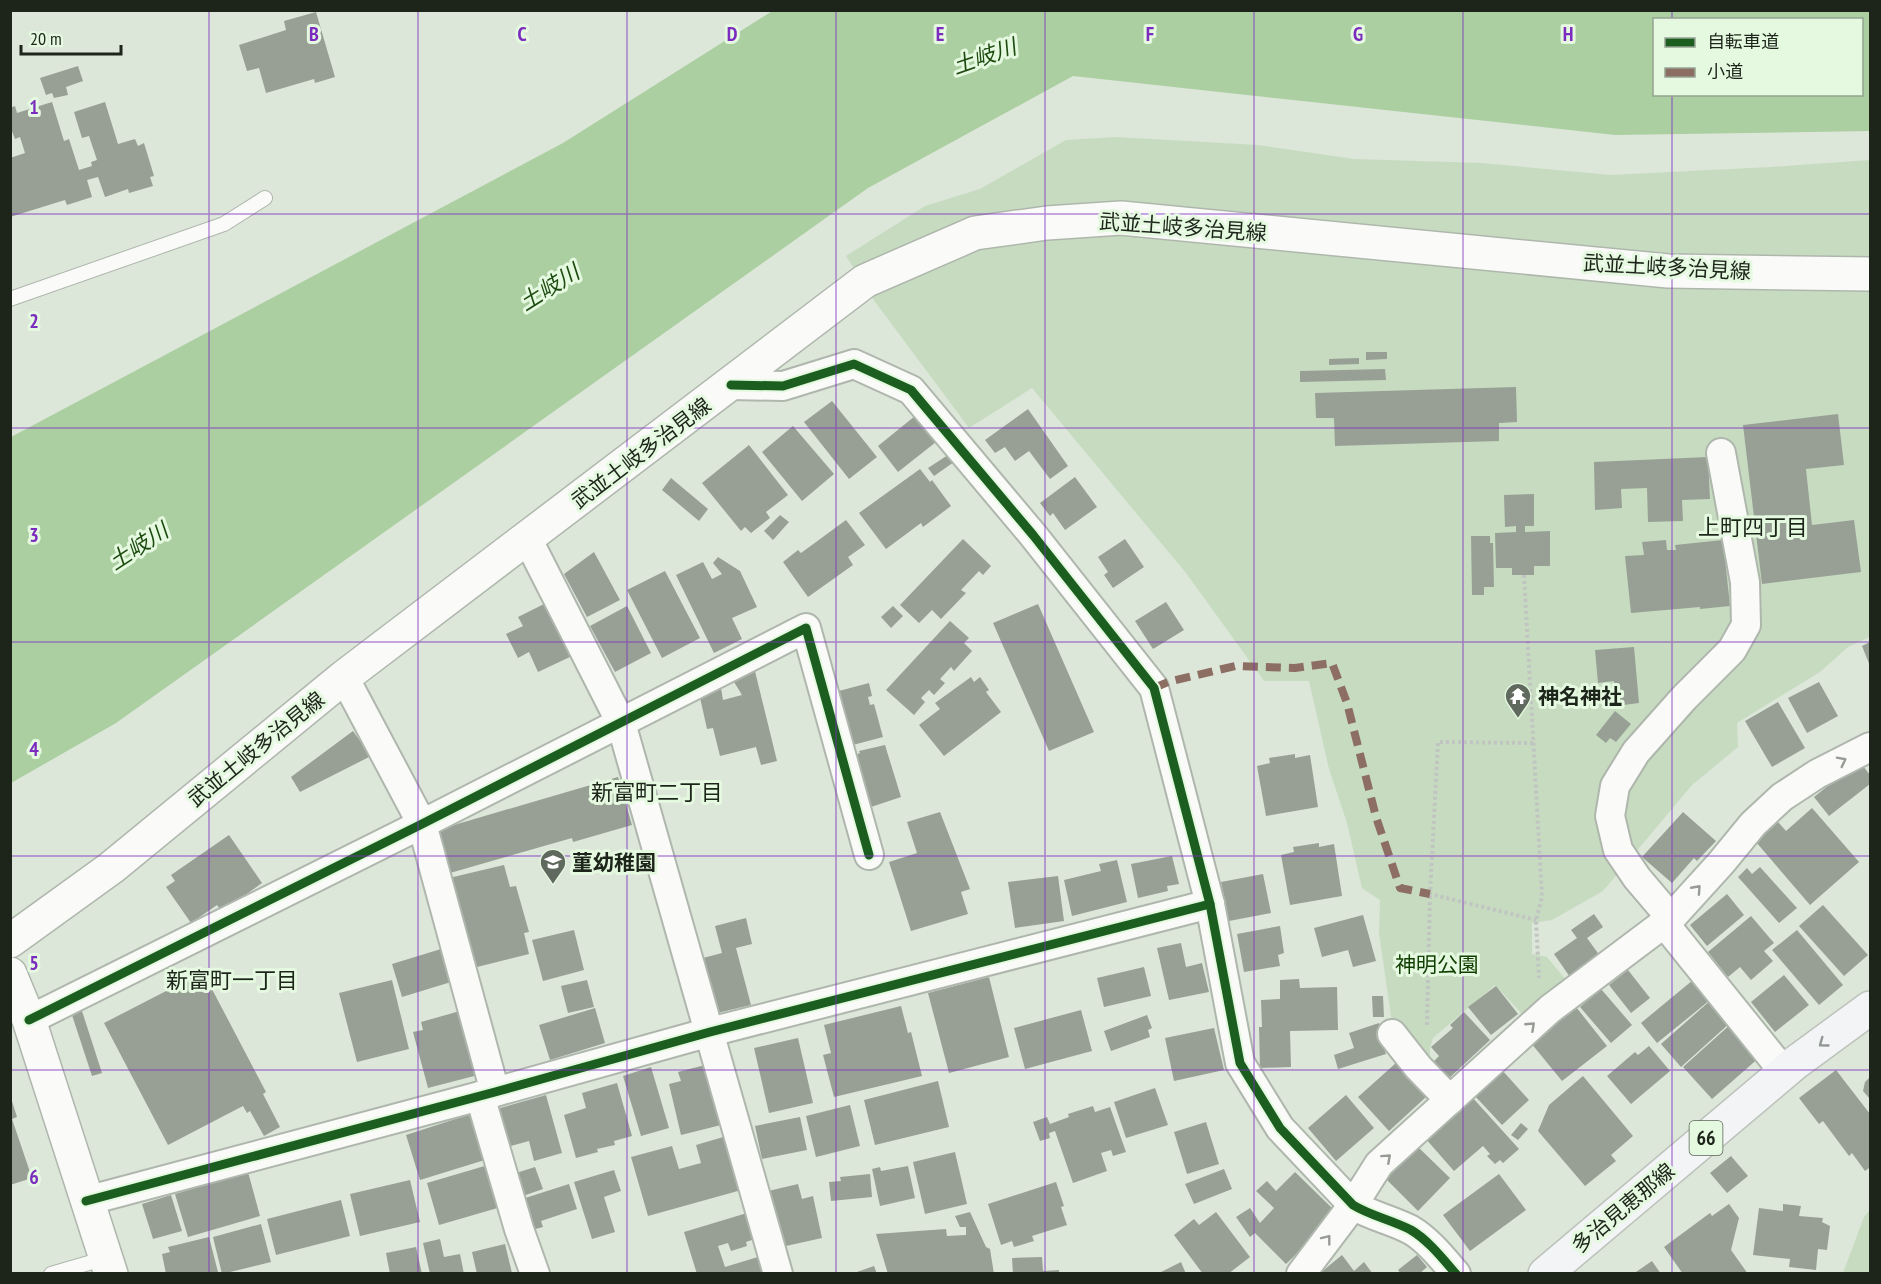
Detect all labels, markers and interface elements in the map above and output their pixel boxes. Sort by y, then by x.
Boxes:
scale bar [21,18,122,56]
legend [1653,18,1863,96]
text: B [309,21,319,47]
text: C [517,21,527,47]
text: D [727,21,738,47]
text: E [936,21,944,47]
text: F [1146,21,1154,47]
text: G [1353,21,1363,47]
text: H [1563,21,1573,47]
text: 20 m [30,27,62,50]
text: 自転車道 [1707,30,1779,53]
water label: 土岐川 [948,31,1022,80]
text: 小道 [1707,60,1743,83]
text: 1 [29,94,39,120]
street label: 武並土岐多治見線 [1098,208,1268,246]
street label: 武並土岐多治見線 [1582,249,1752,285]
water label: 土岐川 [514,257,586,316]
text: 2 [29,308,39,334]
street label: 武並土岐多治見線 [566,392,716,514]
district label: 上町四丁目 [1698,513,1808,541]
water label: 土岐川 [103,515,175,576]
text: 3 [29,522,39,548]
temple icon: 神名神社 [1503,681,1533,719]
place label: 神名神社 [1538,683,1622,710]
street label: 武並土岐多治見線 [182,686,330,812]
text: 4 [29,736,39,762]
one-way arrow [1835,757,1846,769]
district label: 新富町二丁目 [591,778,723,806]
school or university icon: 菫幼稚園 [538,847,568,885]
place label: 菫幼稚園 [572,849,656,876]
one-way arrow [1690,885,1701,896]
text: 5 [29,950,39,976]
park label: 神明公園 [1395,951,1479,978]
district label: 新富町一丁目 [166,966,298,994]
one-way arrow [1524,1022,1535,1033]
one-way arrow [1819,1035,1830,1046]
road number: 66 [1690,1121,1722,1155]
one-way arrow [1380,1154,1391,1165]
street label: 多治見恵那線 [1566,1157,1680,1259]
text: 6 [29,1164,39,1190]
one-way arrow [1320,1235,1331,1246]

